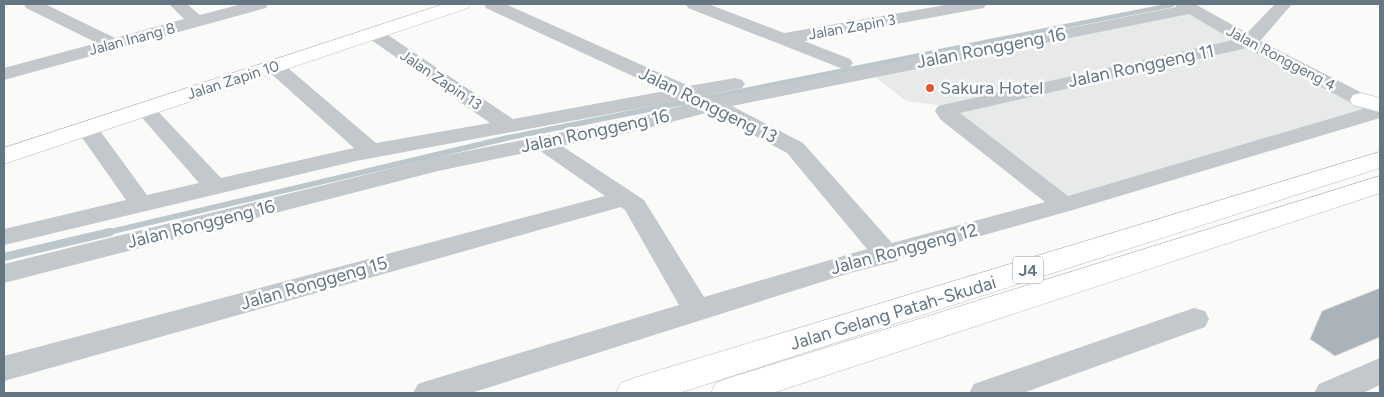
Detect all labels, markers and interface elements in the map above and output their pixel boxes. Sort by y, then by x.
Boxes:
street label: Jalan Zapin 3 [807,10,897,44]
street label: Jalan Inang 8 [87,19,177,59]
street label: Jalan Ronggeng 4 [1223,22,1339,94]
street label: Jalan Ronggeng 16 [915,23,1067,73]
street label: Jalan Ronggeng 11 [1066,40,1216,92]
street label: Jalan Zapin 13 [397,46,485,114]
street label: Jalan Zapin 10 [185,57,281,103]
street label: Jalan Ronggeng 13 [635,62,781,148]
place label: Sakura Hotel [940,77,1043,99]
marker: Sakura Hotel [924,82,936,94]
street label: Jalan Ronggeng 16 [519,104,671,158]
street label: Jalan Ronggeng 16 [125,195,277,253]
street label: Jalan Ronggeng 12 [828,219,980,279]
street label: Jalan Ronggeng 15 [238,252,390,314]
road number: J4 [1013,256,1043,284]
street label: Jalan Gelang Patah-Skudai [787,271,999,355]

